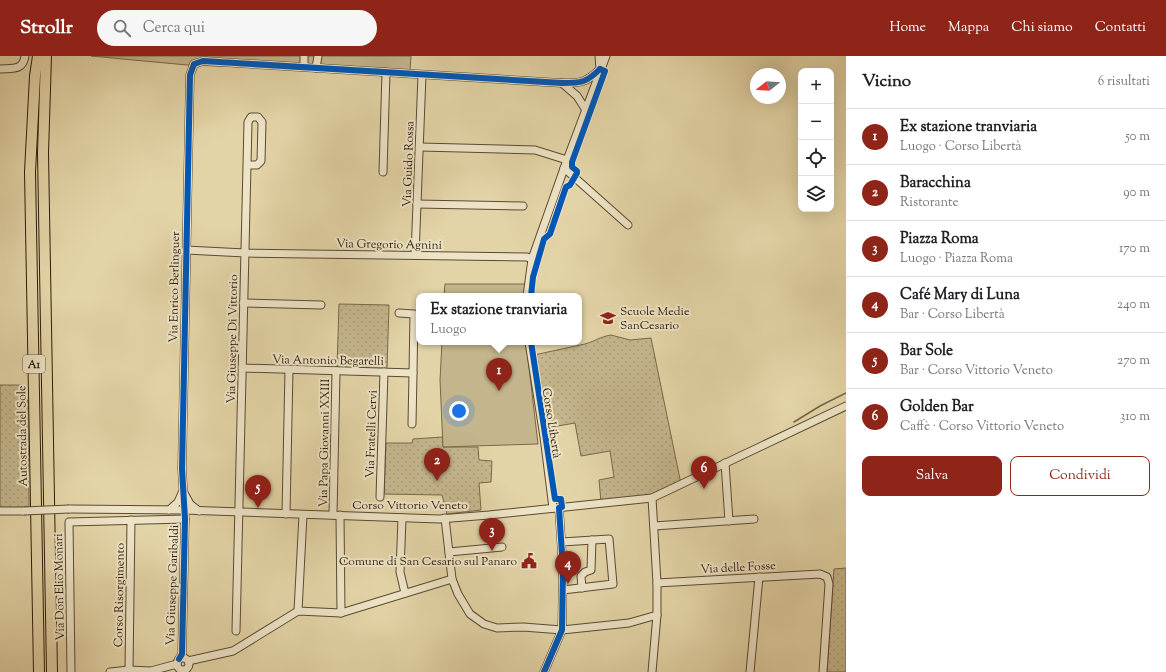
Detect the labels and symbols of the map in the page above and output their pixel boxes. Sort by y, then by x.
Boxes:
north arrow [750,68,786,104]
street label: Via Guido Rossa [399,120,420,207]
street label: Via Enrico Berlinguer [165,231,185,343]
street label: Via Gregorio Agnini [336,235,443,255]
street label: Via Giuseppe Di Vittorio [223,274,243,404]
place label: Scuole Medie SanCesario [620,303,690,335]
school or university icon: Scuole Medie SanCesario [599,309,617,327]
street label: Via Antonio Begarelli [272,351,385,371]
road number: A1 [23,355,45,373]
pin: 1 [486,358,512,391]
street label: Via Papa Giovanni XXIII [315,379,335,507]
street label: Autostrada del Sole [13,385,33,487]
street label: Corso Libertà [537,387,566,460]
street label: Via Fratelli Cervi [361,389,383,478]
your location [449,401,469,421]
pin: 2 [424,448,450,481]
pin: 6 [691,456,717,489]
pin: 5 [245,475,271,508]
street label: Corso Vittorio Veneto [352,497,468,515]
pin: 3 [479,518,505,551]
street label: Via Giuseppe Garibaldi [162,524,184,646]
street label: Via Don Elio Monari [50,533,70,641]
street label: Corso Risorgimento [110,542,130,647]
pin: 4 [555,551,581,584]
public building icon: Comune di San Cesario sul Panaro [520,552,538,570]
place label: Comune di San Cesario sul Panaro [339,553,517,571]
street label: Via delle Fosse [700,557,777,579]

